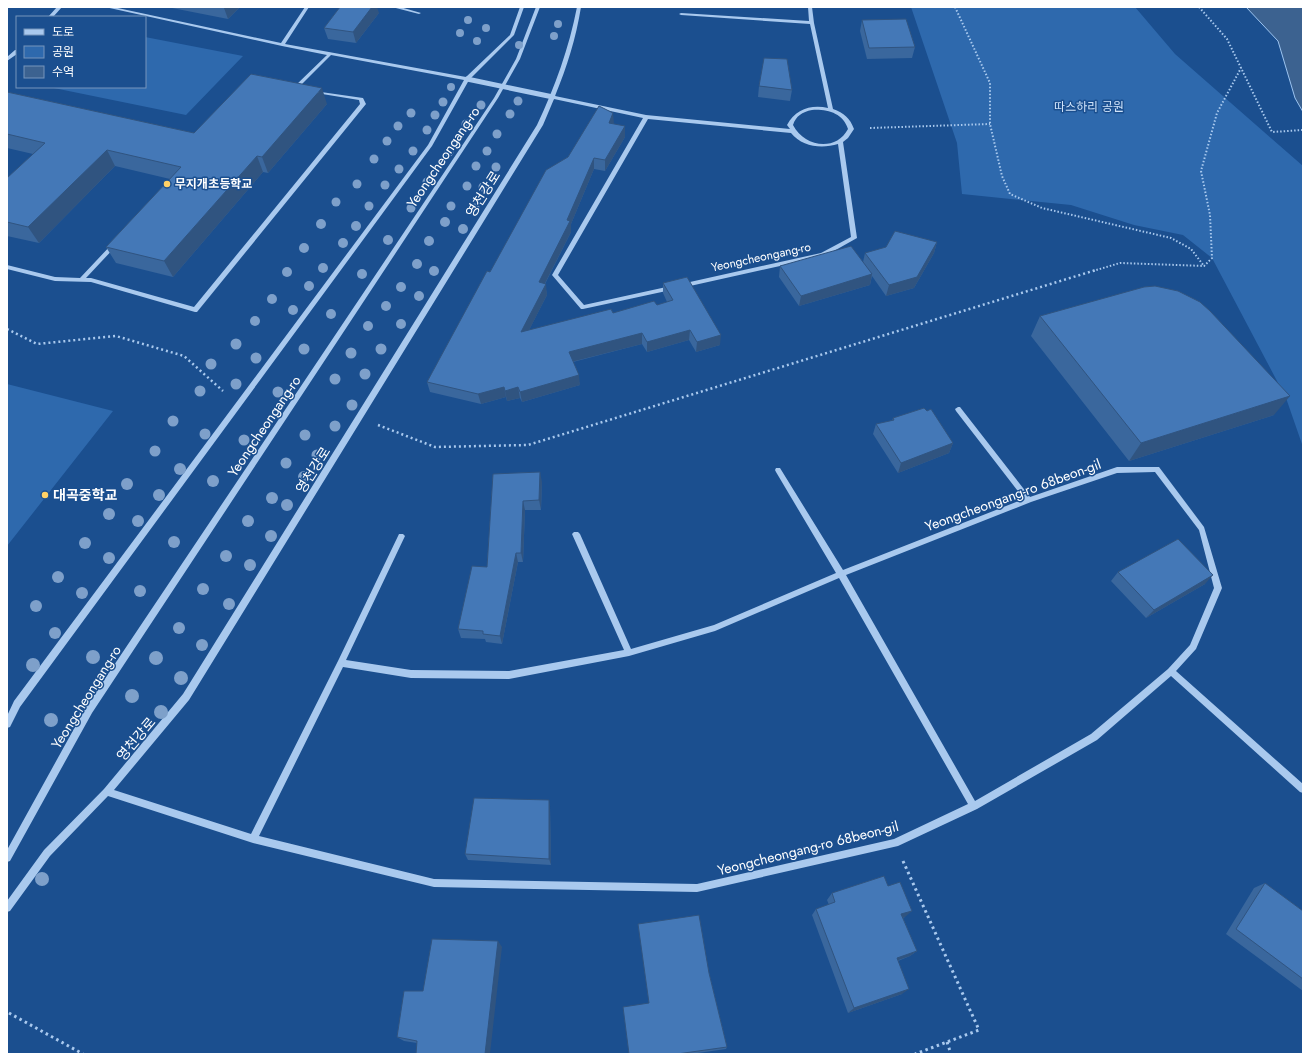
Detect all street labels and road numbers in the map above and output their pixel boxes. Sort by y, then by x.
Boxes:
street label: Yeongcheongang-ro [402,102,485,212]
street label: 영천강로 [461,167,505,221]
street label: Yeongcheongang-ro [710,238,813,276]
street label: Yeongcheongang-ro [223,371,306,481]
street label: 영천강로 [291,443,335,497]
street label: Yeongcheongang-ro 68beon-gil [922,454,1104,536]
street label: Yeongcheongang-ro [46,641,126,752]
street label: 영천강로 [112,713,160,765]
street label: Yeongcheongang-ro 68beon-gil [715,816,901,880]

